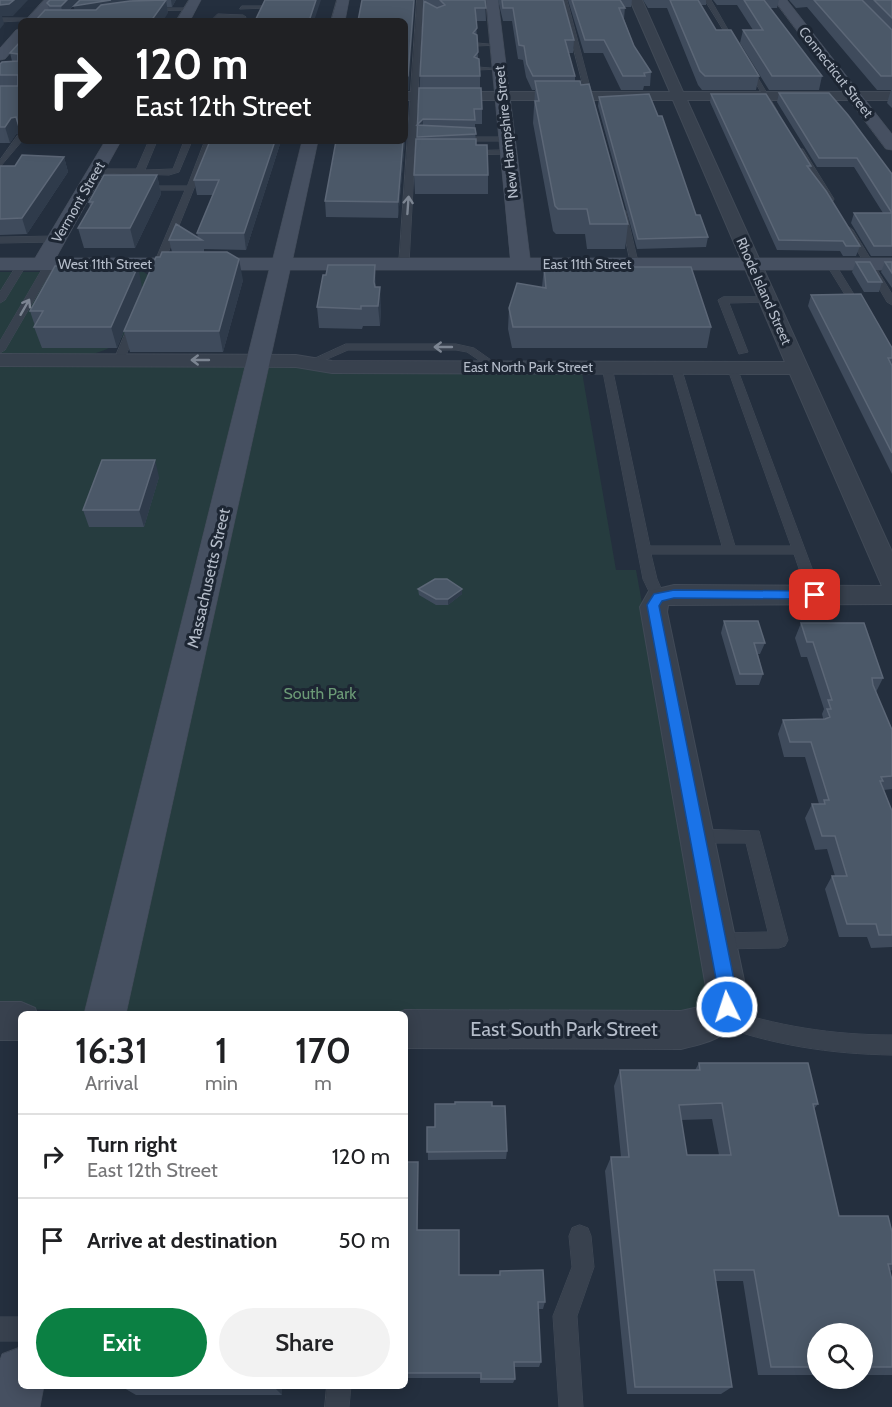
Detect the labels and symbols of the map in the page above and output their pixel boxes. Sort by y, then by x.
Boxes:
street label: Connecticut Street [795,23,877,121]
street label: New Hampshire Street [490,64,522,199]
street label: Vermont Street [47,158,109,246]
one-way arrow [403,196,414,216]
street label: Rhode Island Street [732,234,796,348]
street label: West 11th Street [58,255,152,273]
street label: East 11th Street [543,255,632,273]
one-way arrow [19,299,31,316]
one-way arrow [433,341,453,353]
one-way arrow [191,354,211,366]
street label: East North Park Street [463,358,593,376]
street label: Massachusetts Street [183,506,234,650]
pin [789,569,840,620]
park label: South Park [283,684,357,703]
position arrow [695,975,759,1039]
street label: East South Park Street [470,1017,658,1041]

